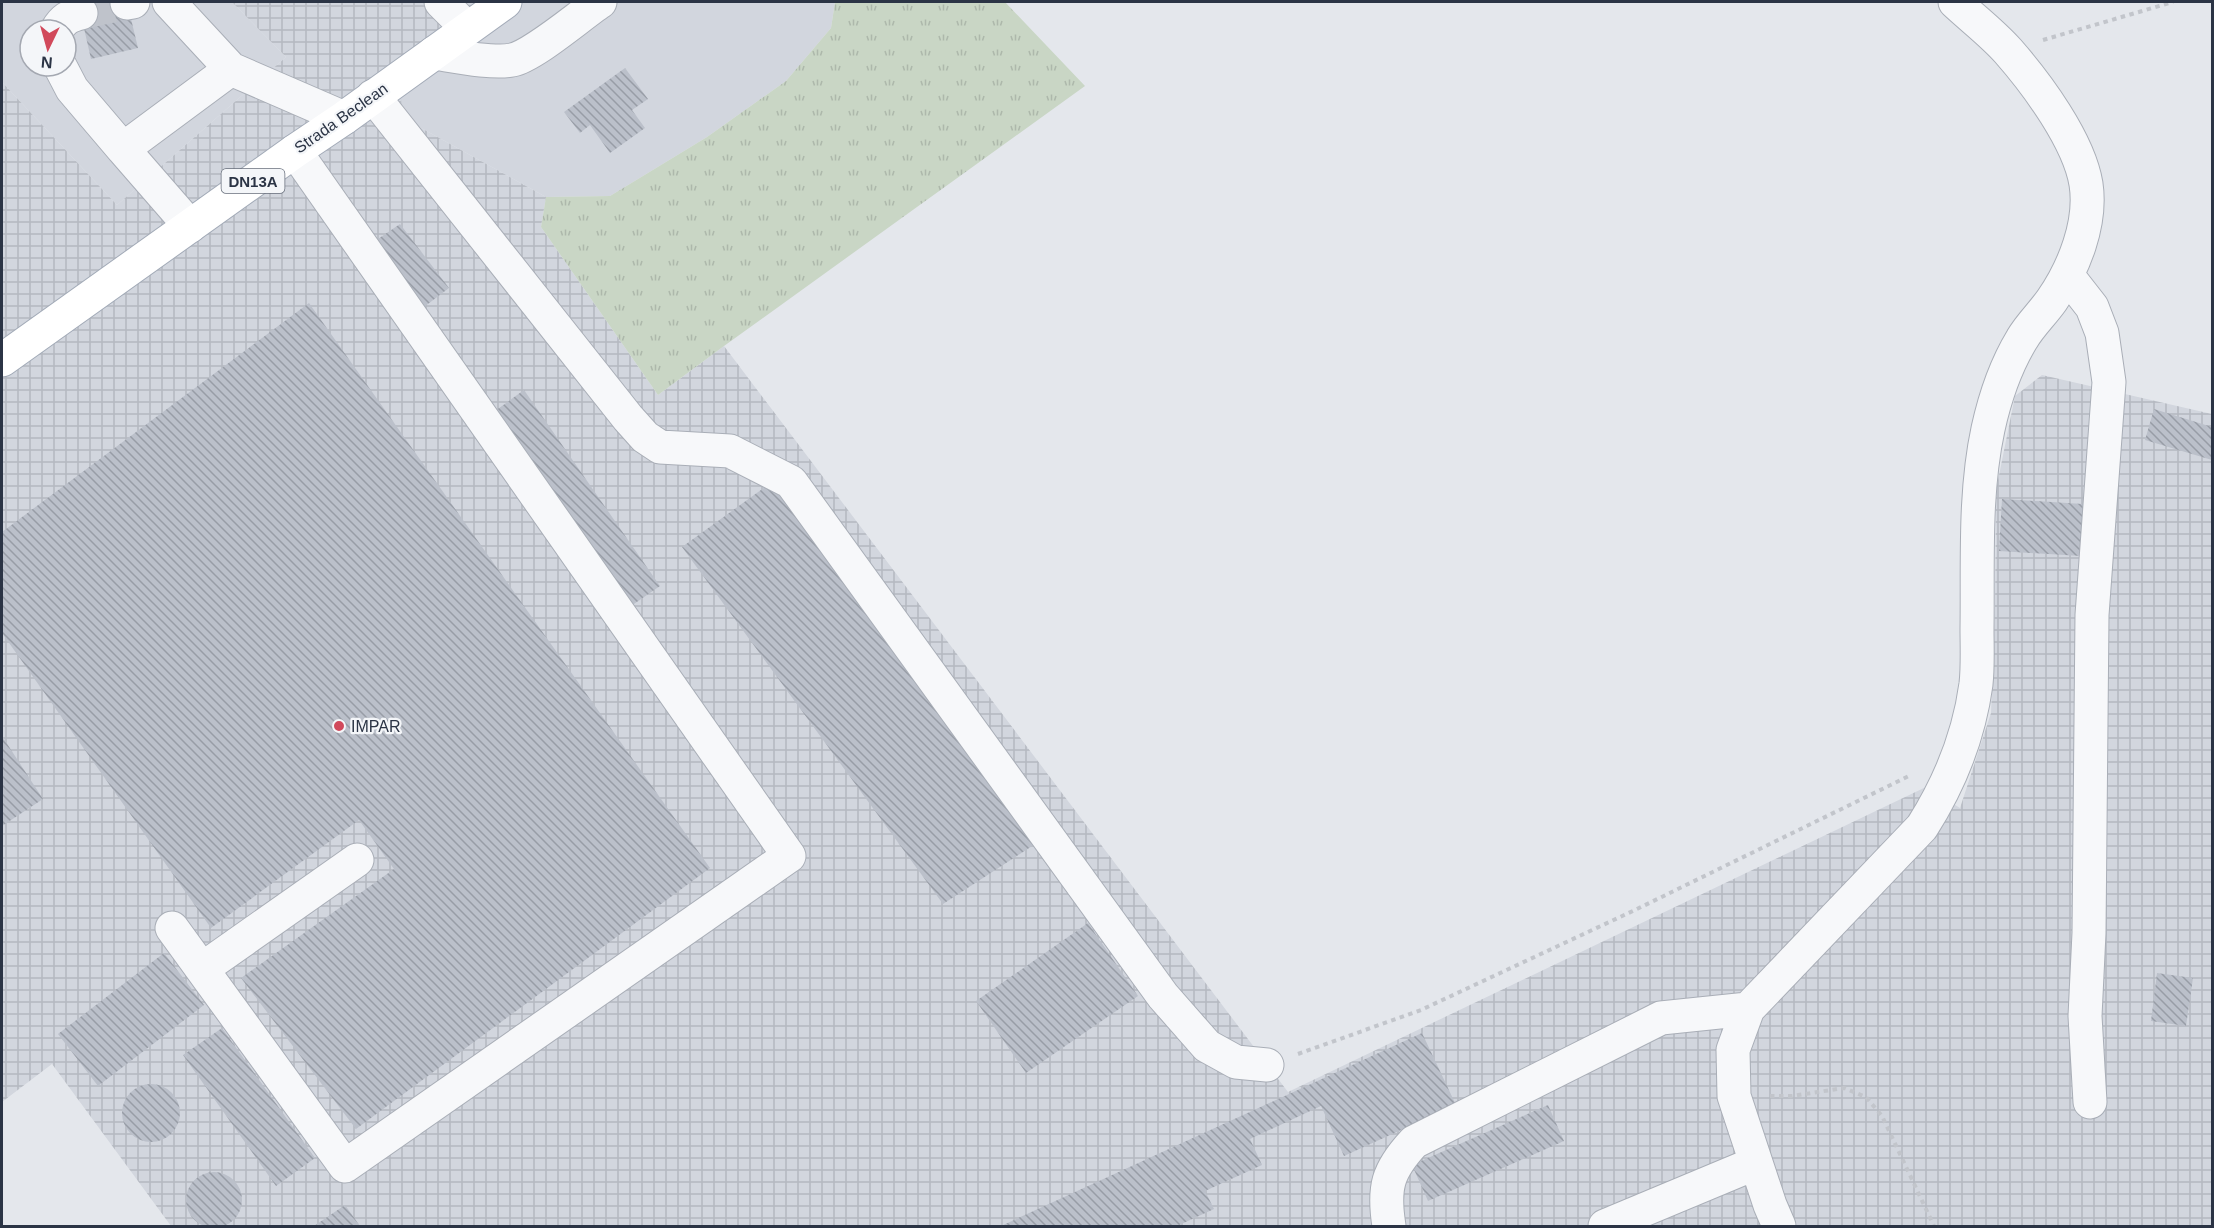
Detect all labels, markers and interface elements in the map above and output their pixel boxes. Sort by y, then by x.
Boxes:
north arrow [18,18,78,78]
text: N [40,53,53,71]
street label: Strada Beclean [291,80,391,156]
road number: DN13A [222,169,284,193]
place label: IMPAR [351,718,400,735]
marker: IMPAR [332,719,346,733]

